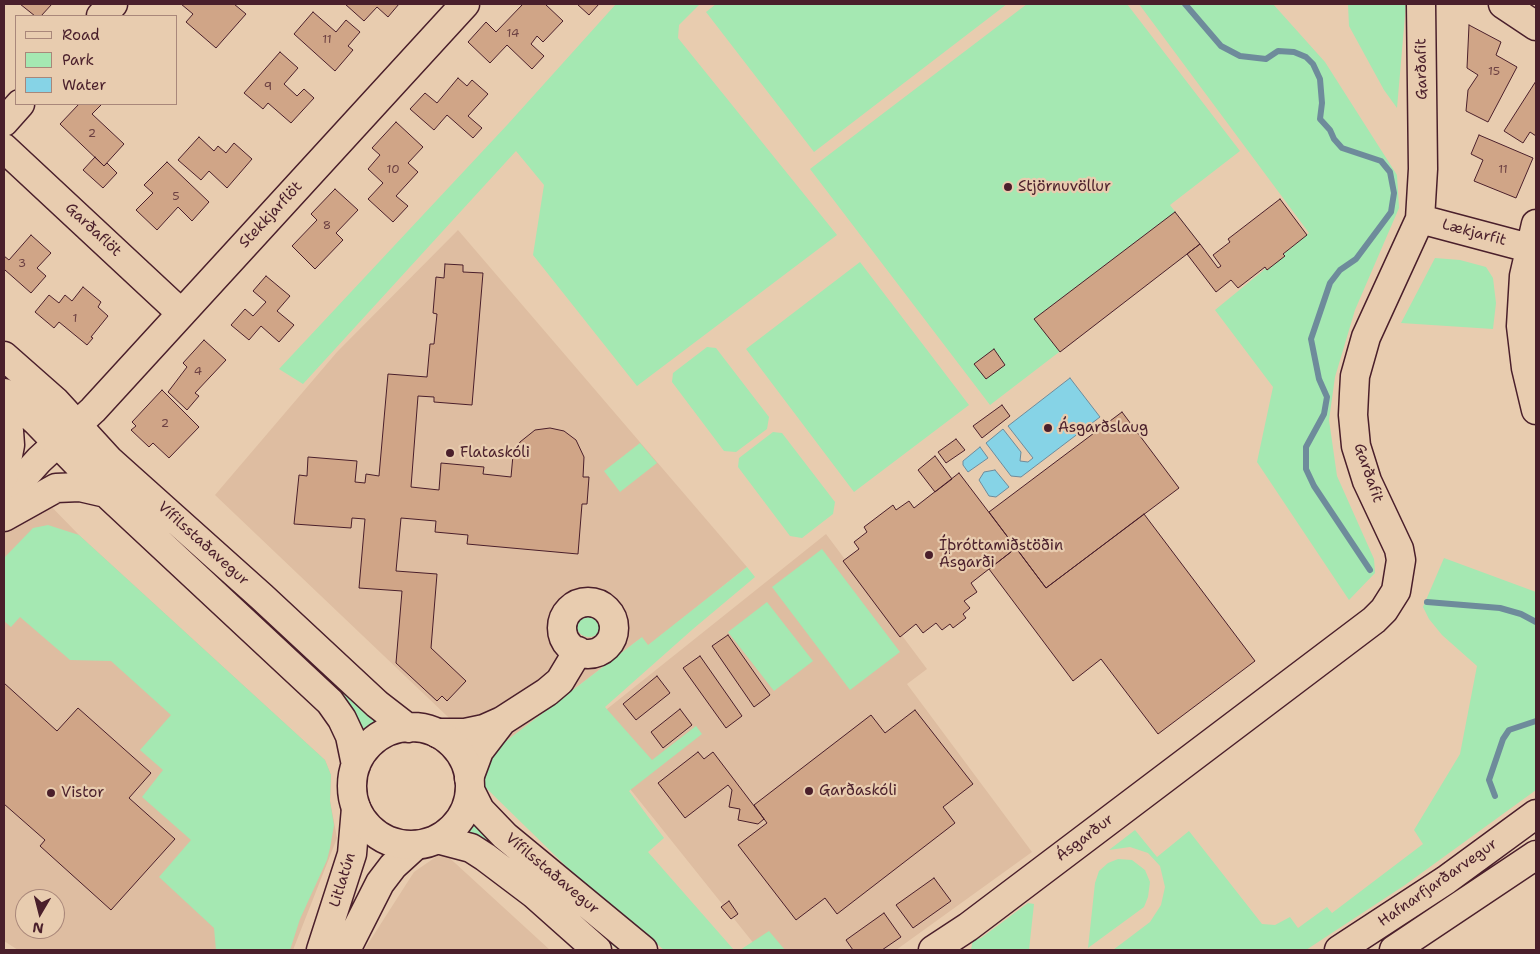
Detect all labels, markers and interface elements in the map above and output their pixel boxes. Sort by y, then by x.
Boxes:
legend [15,15,178,105]
text: Road [62,25,100,45]
house number: 14 [507,27,519,41]
house number: 11 [322,33,332,47]
street label: Garðafit [1412,38,1432,100]
text: Park [62,50,94,70]
house number: 15 [1488,65,1500,79]
text: Water [62,75,106,95]
house number: 9 [264,80,272,94]
house number: 2 [88,127,96,141]
house number: 10 [386,163,400,177]
house number: 11 [1498,163,1508,177]
street label: Stekkjarflöt [236,178,306,252]
place label: Stjörnuvöllur [1018,178,1111,196]
marker: Stjörnuvöllur [1002,181,1014,193]
house number: 5 [172,190,180,204]
street label: Garðaflöt [61,199,125,261]
street label: Lækjarfit [1440,216,1508,250]
house number: 8 [323,219,331,233]
house number: 3 [18,257,26,271]
house number: 1 [72,312,78,326]
house number: 4 [194,365,202,379]
house number: 2 [161,417,169,431]
place label: Ásgarðslaug [1058,419,1148,437]
marker: Ásgarðslaug [1042,422,1054,434]
street label: Garðafit [1349,441,1387,505]
place label: Flataskóli [460,444,530,462]
marker: Flataskóli [444,447,456,459]
street label: Vífilsstaðavegur [154,498,252,590]
place label: Íþróttamiðstöðin Ásgarði [939,537,1063,572]
marker: Íþróttamiðstöðin Ásgarði [923,549,935,561]
place label: Garðaskóli [819,782,897,800]
place label: Vistor [61,784,104,802]
marker: Garðaskóli [803,785,815,797]
marker: Vistor [45,787,57,799]
street label: Ásgarður [1053,811,1117,865]
street label: Vífilsstaðavegur [501,830,603,918]
street label: Hafnarfjarðarvegur [1375,835,1501,931]
street label: Litlatún [326,851,360,909]
north arrow [15,889,65,939]
text: N [31,918,45,938]

